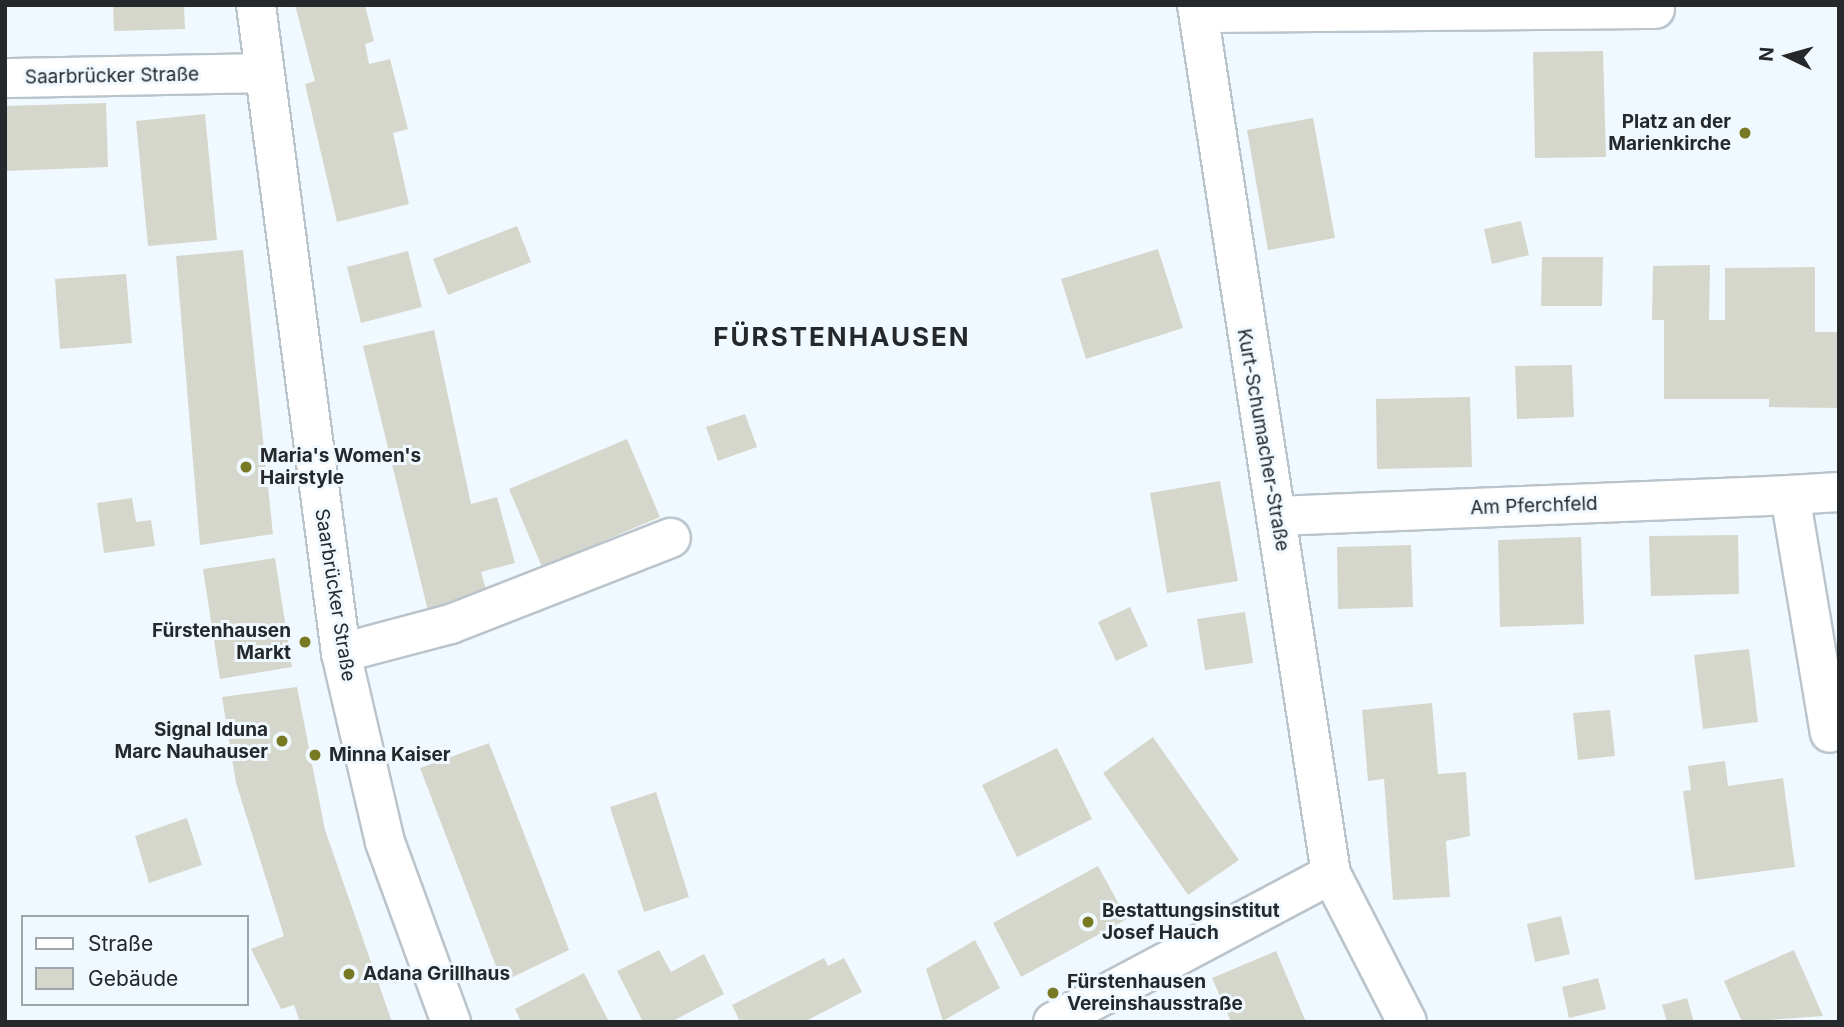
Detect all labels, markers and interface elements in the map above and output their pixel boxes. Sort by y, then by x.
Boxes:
north arrow [1753,21,1823,91]
text: N [1754,46,1779,62]
street label: Saarbrücker Straße [25,63,199,89]
place label: Platz an der Marienkirche [1608,111,1731,155]
marker: Platz an der Marienkirche [1737,125,1753,141]
district label: FÜRSTENHAUSEN [715,321,969,353]
street label: Kurt-Schumacher-Straße [1232,327,1294,553]
place label: Maria's Women's Hairstyle [260,445,421,489]
marker: Maria's Women's Hairstyle [238,459,254,475]
street label: Am Pferchfeld [1470,492,1598,520]
street label: Saarbrücker Straße [310,507,360,683]
place label: Fürstenhausen Markt [152,620,291,664]
marker: Fürstenhausen Markt [297,634,313,650]
place label: Signal Iduna Marc Nauhauser [115,719,268,763]
marker: Signal Iduna Marc Nauhauser [274,733,290,749]
place label: Minna Kaiser [329,744,451,766]
marker: Minna Kaiser [307,747,323,763]
place label: Bestattungsinstitut Josef Hauch [1102,900,1280,944]
marker: Bestattungsinstitut Josef Hauch [1080,914,1096,930]
legend [21,915,248,1006]
text: Straße [88,931,153,956]
place label: Adana Grillhaus [363,963,510,985]
text: Gebäude [88,966,178,991]
marker: Adana Grillhaus [341,966,357,982]
place label: Fürstenhausen Vereinshausstraße [1067,971,1243,1015]
marker: Fürstenhausen Vereinshausstraße [1045,985,1061,1001]

